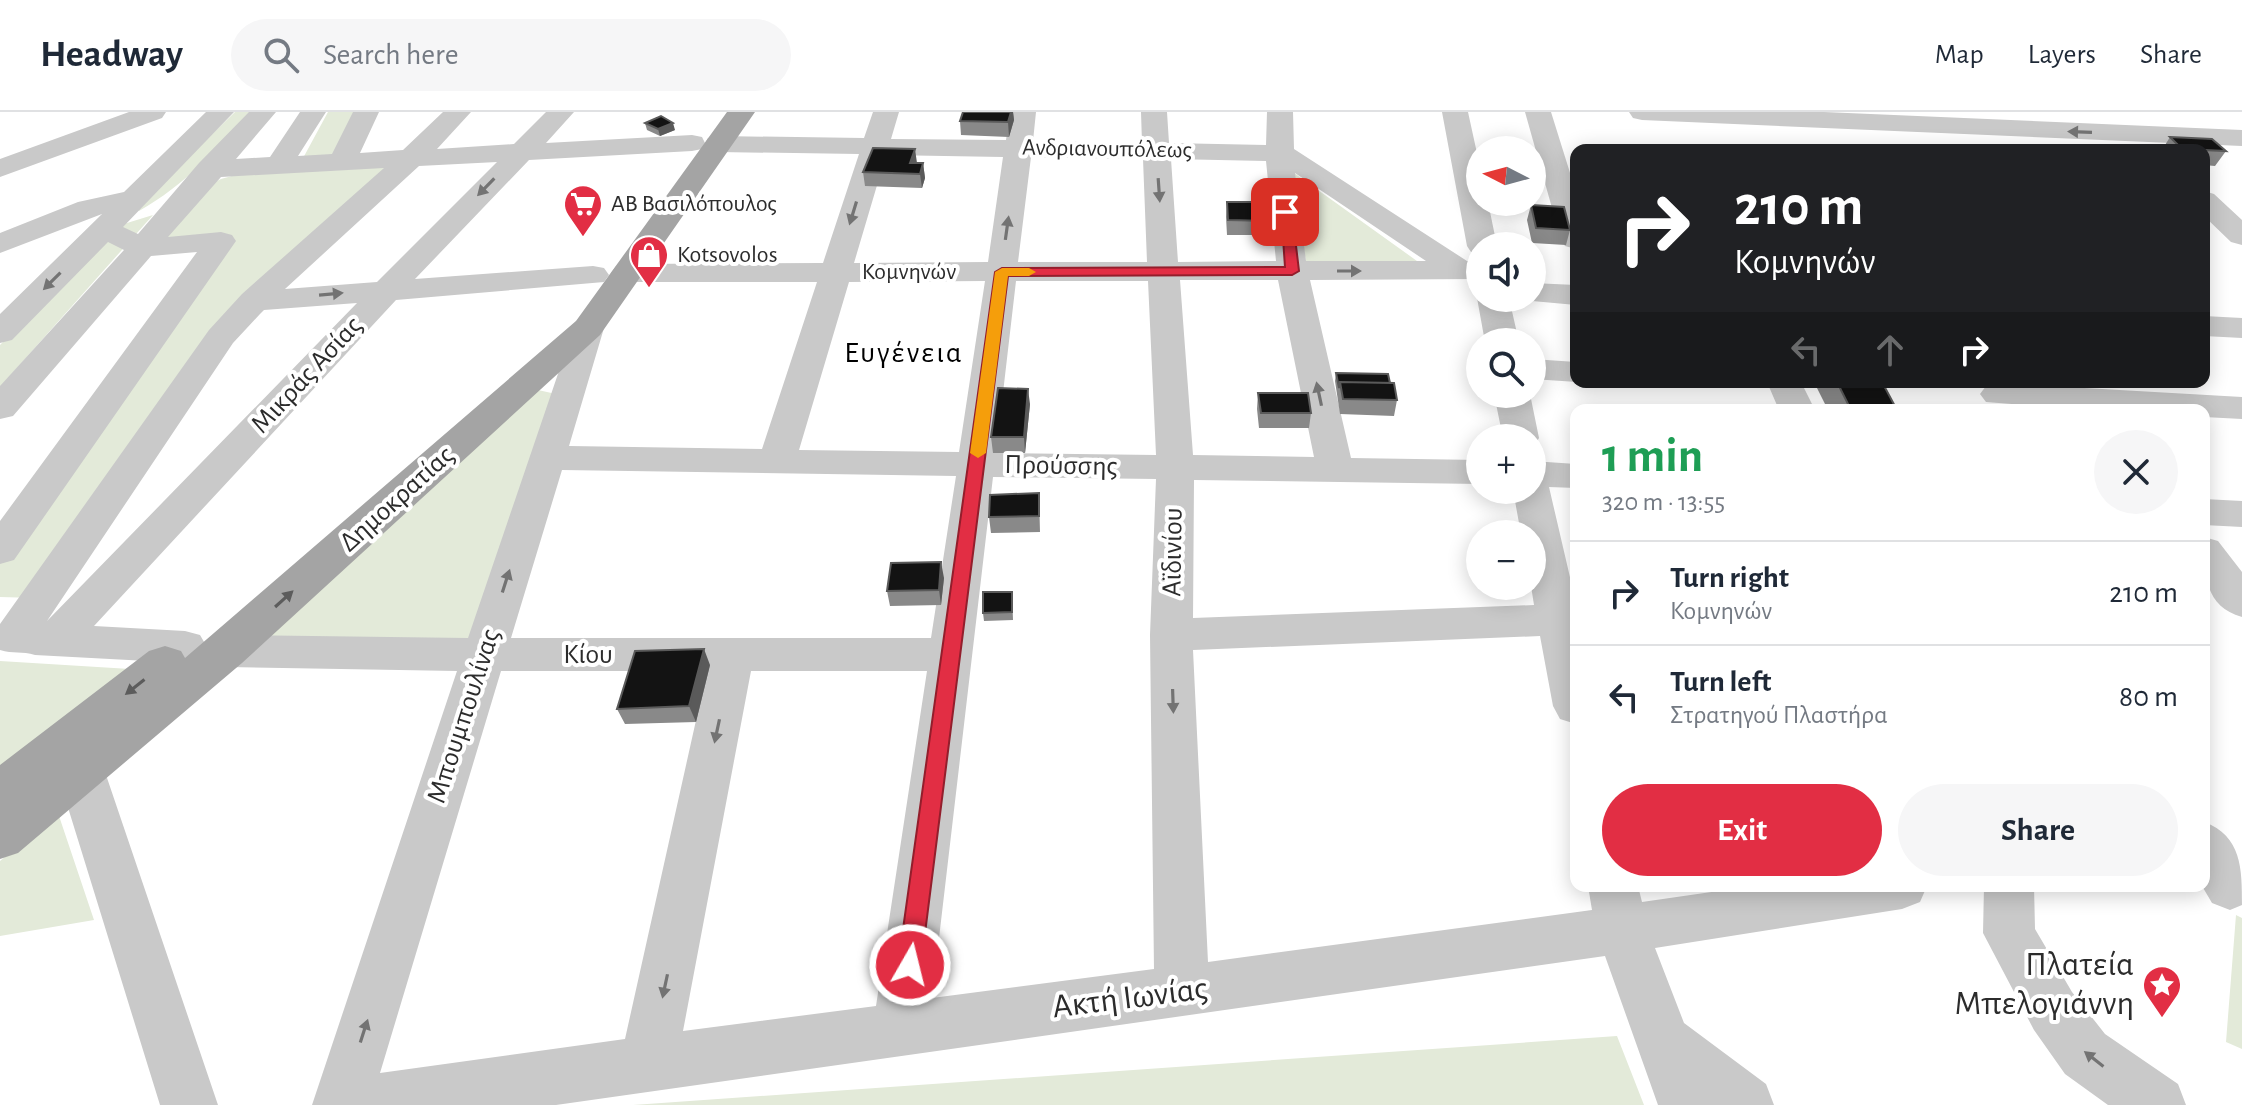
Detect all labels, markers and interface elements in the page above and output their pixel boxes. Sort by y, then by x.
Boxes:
search box [231,19,791,91]
icon: search [259,33,303,77]
text: Headway [40,36,183,74]
text: Search here [323,40,459,70]
text: Map [1935,41,1984,69]
text: Layers [2028,41,2096,69]
text: Share [2140,41,2202,69]
one-way arrow [2067,125,2092,138]
street label: Ανδριανουπόλεως [1022,136,1192,162]
north arrow [1466,136,1546,216]
map controls [1466,136,1546,600]
icon: right [1602,176,1706,280]
one-way arrow [477,177,496,196]
one-way arrow [1153,178,1166,203]
pin [1251,178,1319,246]
text: 210 m [1734,179,1863,235]
supermarket icon: ΑΒ Βασιλόπουλος [562,183,604,238]
icon: arrive [1263,190,1307,234]
place label: ΑΒ Βασιλόπουλος [611,192,777,216]
one-way arrow [846,201,859,225]
one-way arrow [1001,215,1014,240]
button: sound [1466,232,1546,312]
shop icon: Kotsovolos [628,234,670,289]
place label: Kotsovolos [677,243,778,267]
text: Κομνηνών [1734,244,1876,280]
street label: Κομνηνών [862,260,956,284]
one-way arrow [1337,265,1362,277]
one-way arrow [43,271,62,290]
one-way arrow [319,287,344,300]
street label: Μικράς Ασίας [246,311,368,439]
button: search [1466,328,1546,408]
icon: left [1784,328,1828,372]
icon: ahead [1868,328,1912,372]
icon: right [1952,328,1996,372]
district label: Ευγένεια [844,338,964,368]
one-way arrow [1312,381,1325,406]
button: + [1466,424,1546,504]
button: close [2094,430,2178,514]
text: 1 min [1602,433,1703,481]
street label: Δημοκρατίας [335,441,460,557]
street label: Προύσσης [1004,451,1118,481]
text: 320 m · 13:55 [1602,489,1725,515]
street label: Αϊδινίου [1158,507,1188,597]
button: − [1466,520,1546,600]
text: Turn right [1670,563,1789,593]
one-way arrow [501,569,513,593]
icon: right [1602,571,1646,615]
text: 210 m [2109,578,2178,608]
one-way arrow [274,591,293,609]
text: Κομνηνών [1670,598,1772,624]
street label: Μπουμπουλίνας [423,625,505,806]
street label: Κίου [563,641,613,669]
text: Turn left [1670,667,1771,697]
icon: left [1602,675,1646,719]
one-way arrow [125,679,145,695]
text: 80 m [2119,682,2178,712]
one-way arrow [1167,689,1179,714]
text: Στρατηγού Πλαστήρα [1670,702,1888,728]
one-way arrow [710,719,723,744]
button: Exit [1602,784,1882,876]
button: Share [1898,784,2178,876]
position arrow [868,923,952,1007]
place label: Πλατεία Μπελογιάννη [1955,948,2134,1021]
place icon: Πλατεία Μπελογιάννη [2141,964,2183,1019]
street label: Ακτή Ιωνίας [1050,972,1210,1024]
one-way arrow [658,974,670,999]
one-way arrow [359,1018,371,1042]
one-way arrow [2084,1052,2104,1068]

